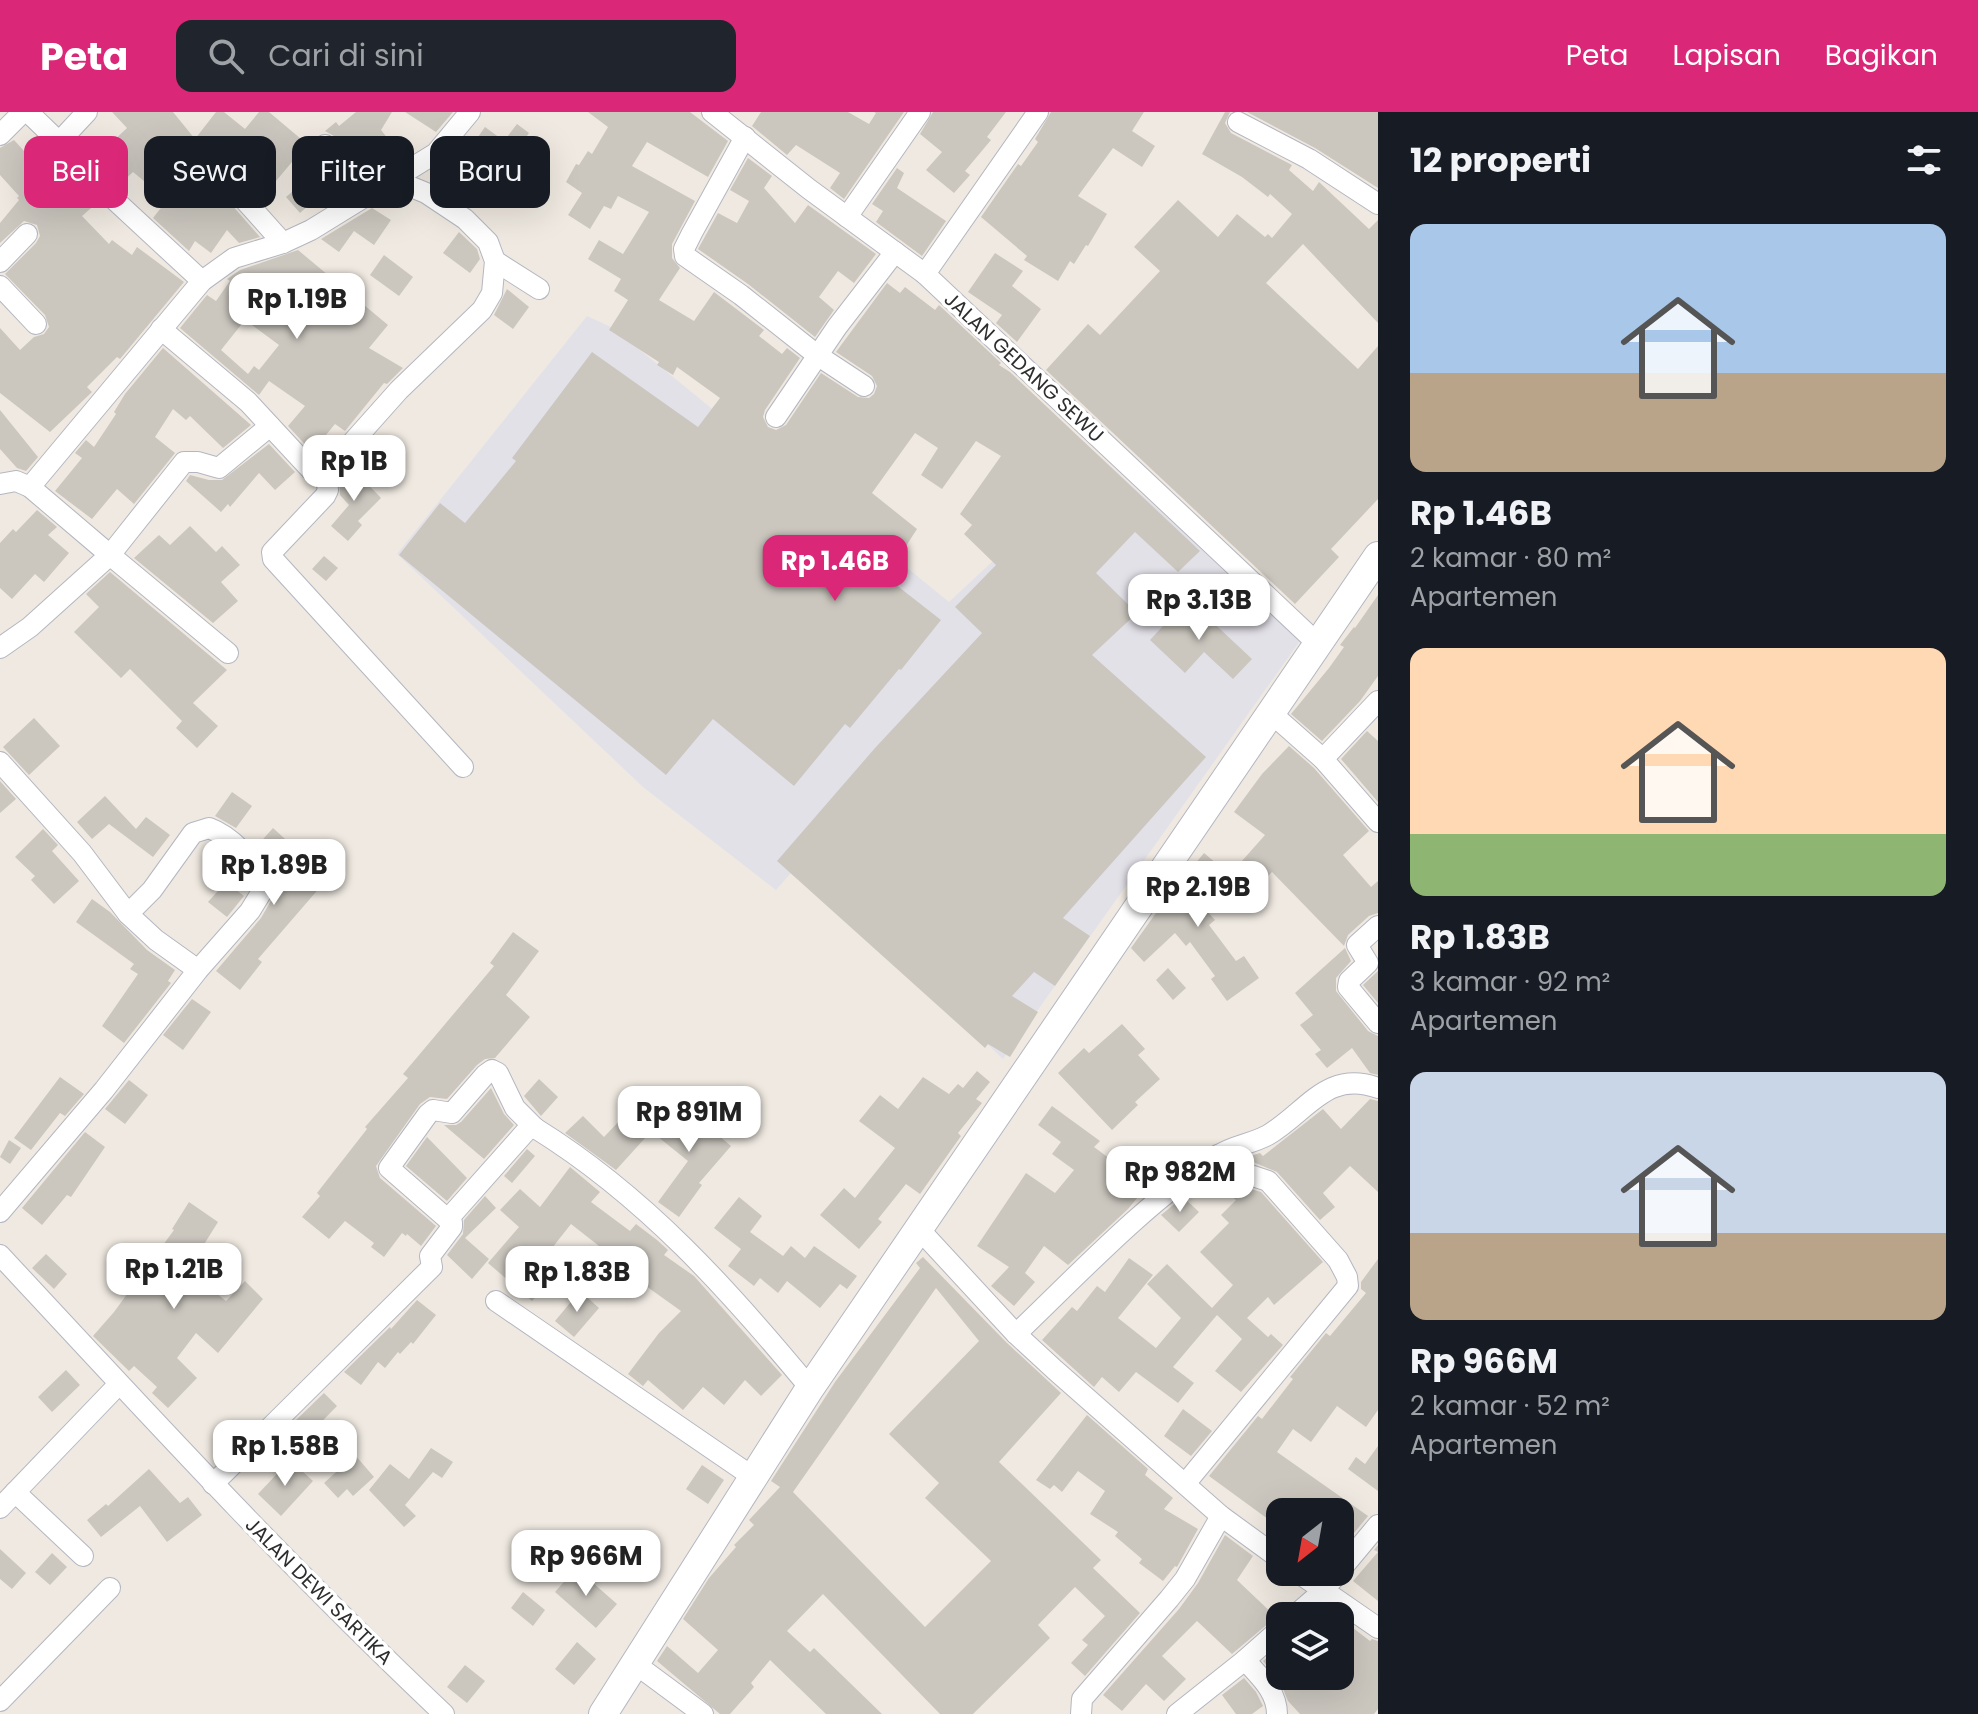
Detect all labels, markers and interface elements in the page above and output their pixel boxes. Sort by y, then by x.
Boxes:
search box [176,20,736,92]
text: Peta [40,30,128,83]
icon: search [204,34,248,78]
text: Cari di sini [268,34,424,77]
text: Peta [1566,36,1629,75]
text: Lapisan [1673,36,1781,75]
text: Bagikan [1825,36,1938,75]
chip: Beli [24,136,128,208]
chip: Sewa [144,136,276,208]
chip: Filter [292,136,414,208]
chip: Baru [430,136,550,208]
text: 12 properti [1410,136,1591,184]
icon: filters [1902,138,1946,182]
pin: Rp 1.19B [214,273,380,341]
icon: home [1606,276,1750,420]
text: Rp 1.19B [247,281,347,317]
street label: JALAN GEDANG SEWU [938,285,1110,449]
pin: Rp 1B [298,435,410,503]
text: Rp 1B [320,443,388,479]
text: Rp 1.46B [1410,489,1552,537]
pin: Rp 1.46B [752,535,918,603]
text: 2 kamar · 80 m² [1410,540,1611,576]
text: Rp 1.46B [781,543,889,579]
pin: Rp 3.13B [1116,574,1282,642]
text: Apartemen [1410,579,1558,615]
text: Rp 3.13B [1146,582,1252,618]
icon: home [1606,700,1750,844]
pin: Rp 1.89B [191,839,357,907]
text: Rp 1.89B [220,847,328,883]
pin: Rp 2.19B [1115,861,1281,929]
text: Rp 2.19B [1145,869,1251,905]
text: Rp 1.83B [1410,913,1550,961]
text: 3 kamar · 92 m² [1410,964,1610,1000]
text: Apartemen [1410,1003,1558,1039]
pin: Rp 891M [615,1086,763,1154]
text: Rp 891M [636,1094,742,1130]
icon: home [1606,1124,1750,1268]
pin: Rp 982M [1106,1146,1254,1214]
text: Rp 982M [1124,1154,1236,1190]
pin: Rp 1.21B [91,1243,257,1311]
pin: Rp 1.83B [494,1246,660,1314]
text: Rp 1.21B [125,1251,223,1287]
text: Rp 1.83B [524,1254,630,1290]
text: Rp 966M [1410,1337,1558,1385]
text: 2 kamar · 52 m² [1410,1388,1610,1424]
pin: Rp 1.58B [202,1420,368,1488]
text: Apartemen [1410,1427,1558,1463]
text: Rp 1.58B [231,1428,339,1464]
north arrow [1266,1498,1354,1586]
map controls [1266,1498,1354,1690]
street label: JALAN DEWI SARTIKA [239,1511,399,1671]
pin: Rp 966M [512,1530,660,1598]
text: Rp 966M [529,1538,643,1574]
button: layers [1266,1602,1354,1690]

